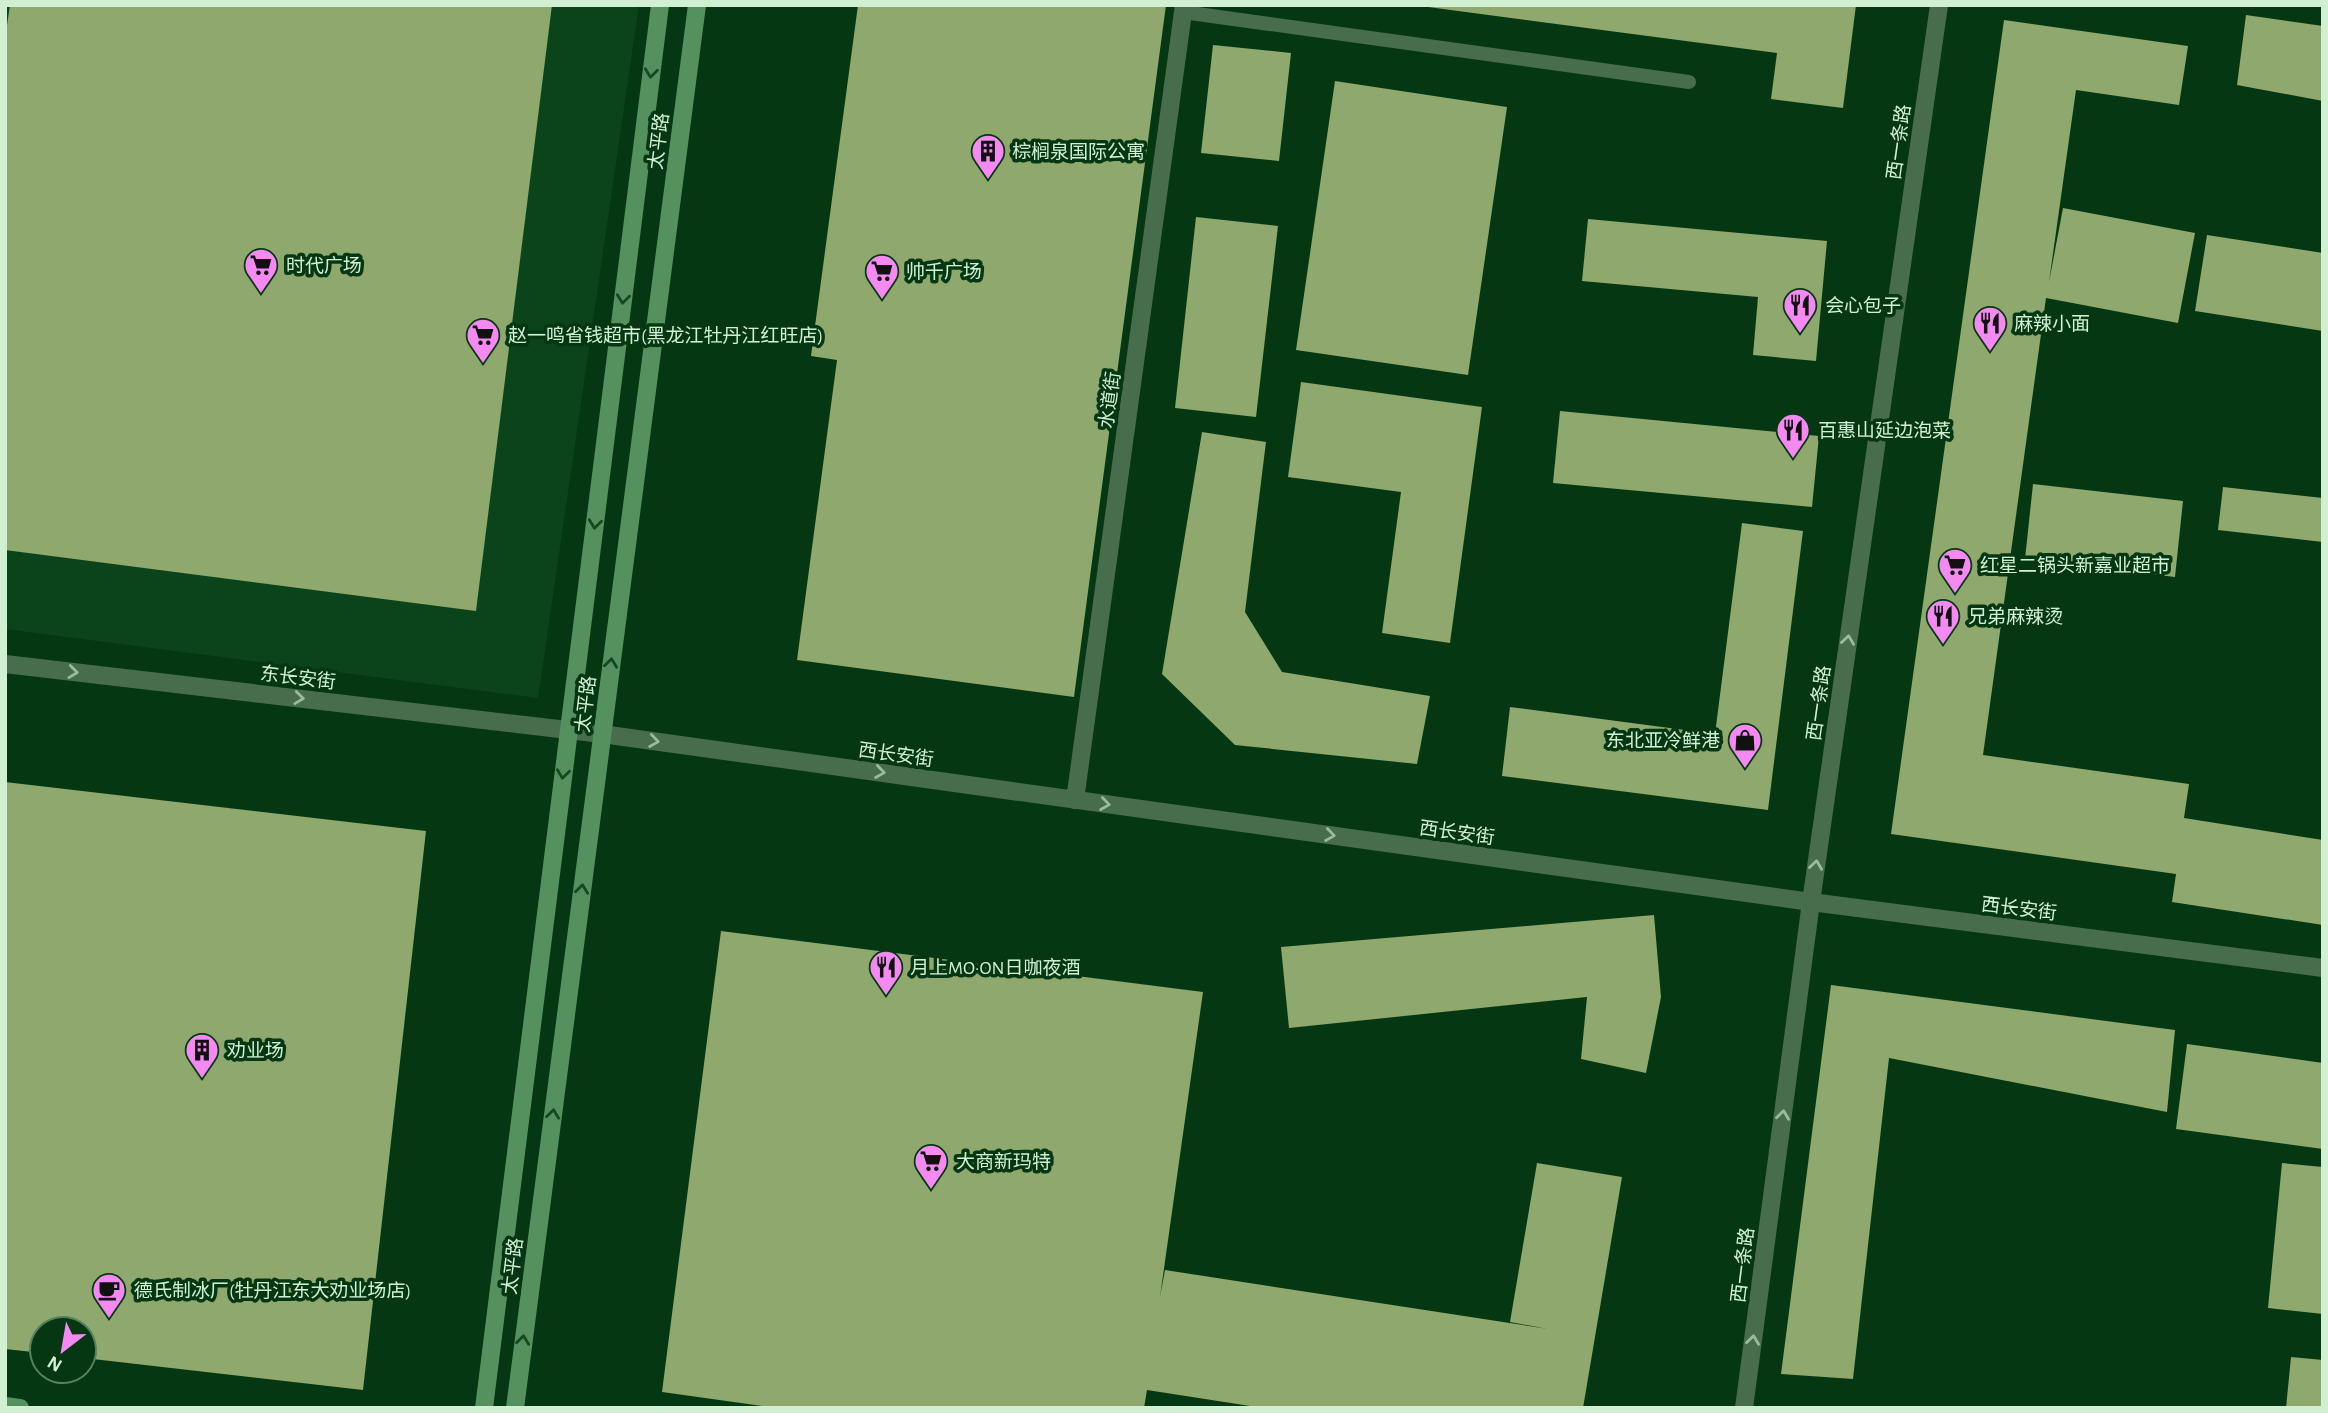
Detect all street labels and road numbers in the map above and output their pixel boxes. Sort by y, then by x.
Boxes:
street label: 西一条路 [1884,103,1914,181]
street label: 太平路 [646,112,672,171]
street label: 水道街 [1096,371,1124,430]
street label: 东长安街 [259,662,337,693]
street label: 西一条路 [1804,664,1834,742]
street label: 太平路 [573,675,599,734]
street label: 西长安街 [857,739,935,770]
street label: 西长安街 [1418,817,1496,848]
street label: 西长安街 [1980,893,2058,924]
street label: 西一条路 [1728,1226,1758,1304]
street label: 太平路 [500,1237,526,1296]

